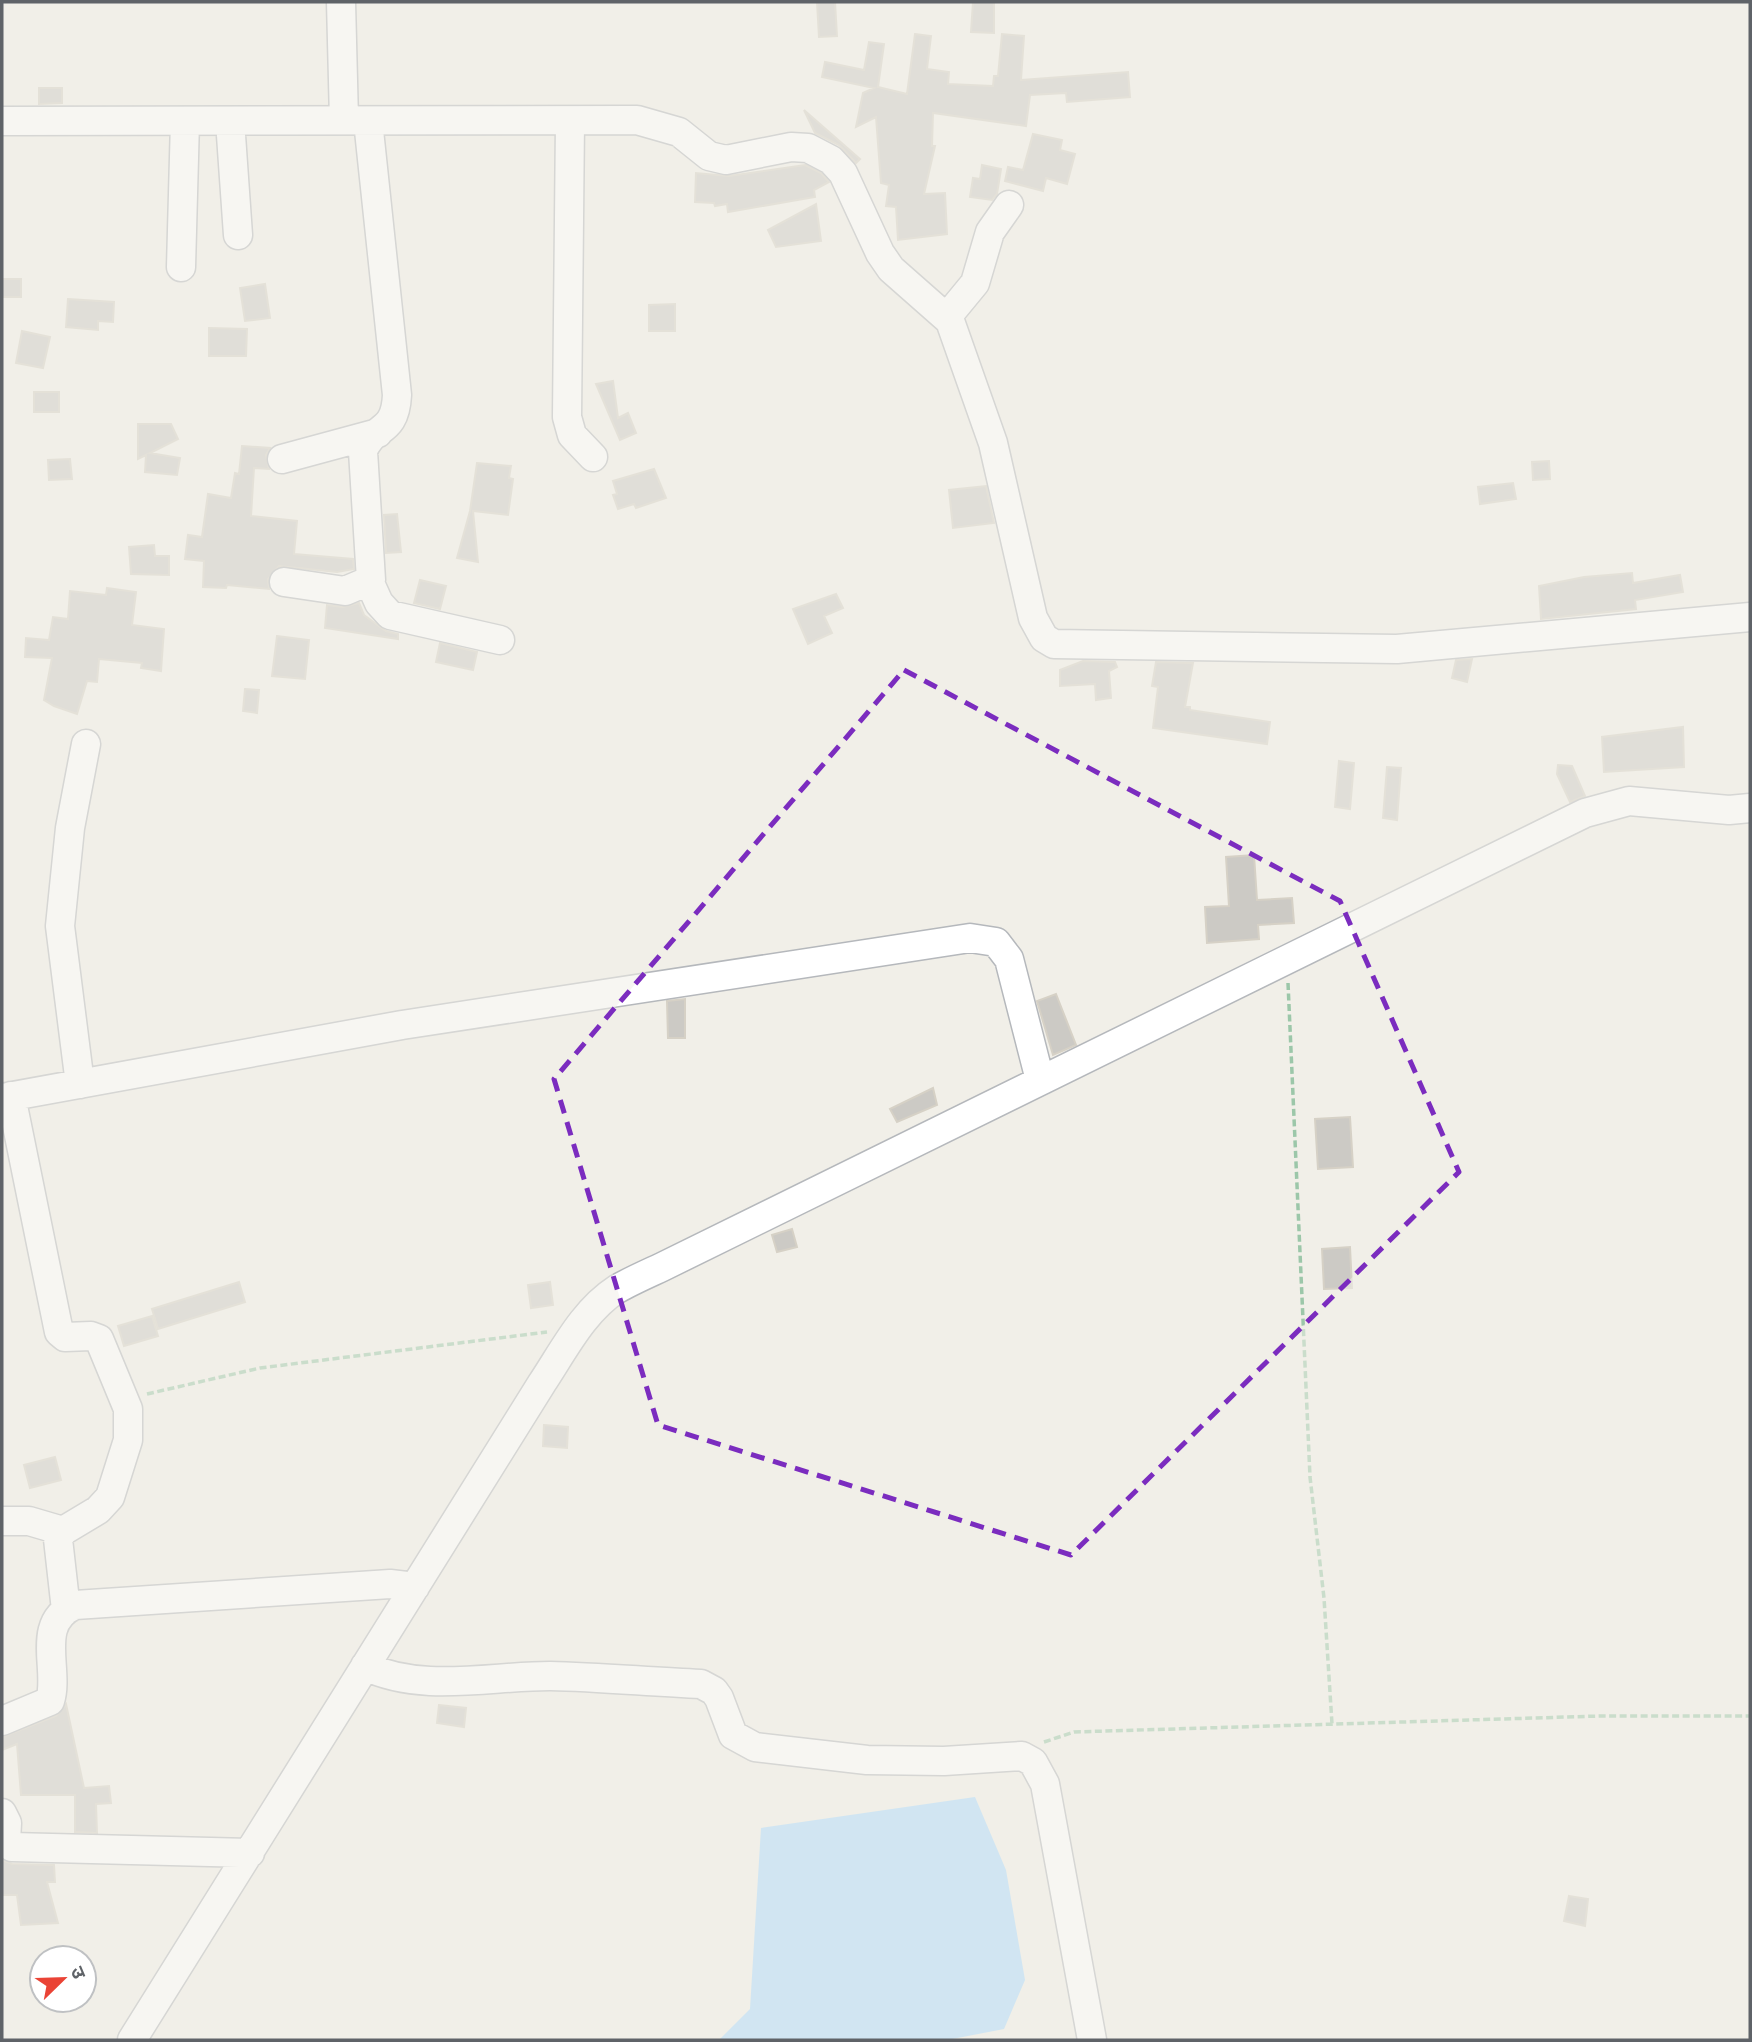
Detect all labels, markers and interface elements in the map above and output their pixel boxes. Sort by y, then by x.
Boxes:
north arrow [28,1944,98,2014]
text: उ [65,1963,92,1983]

